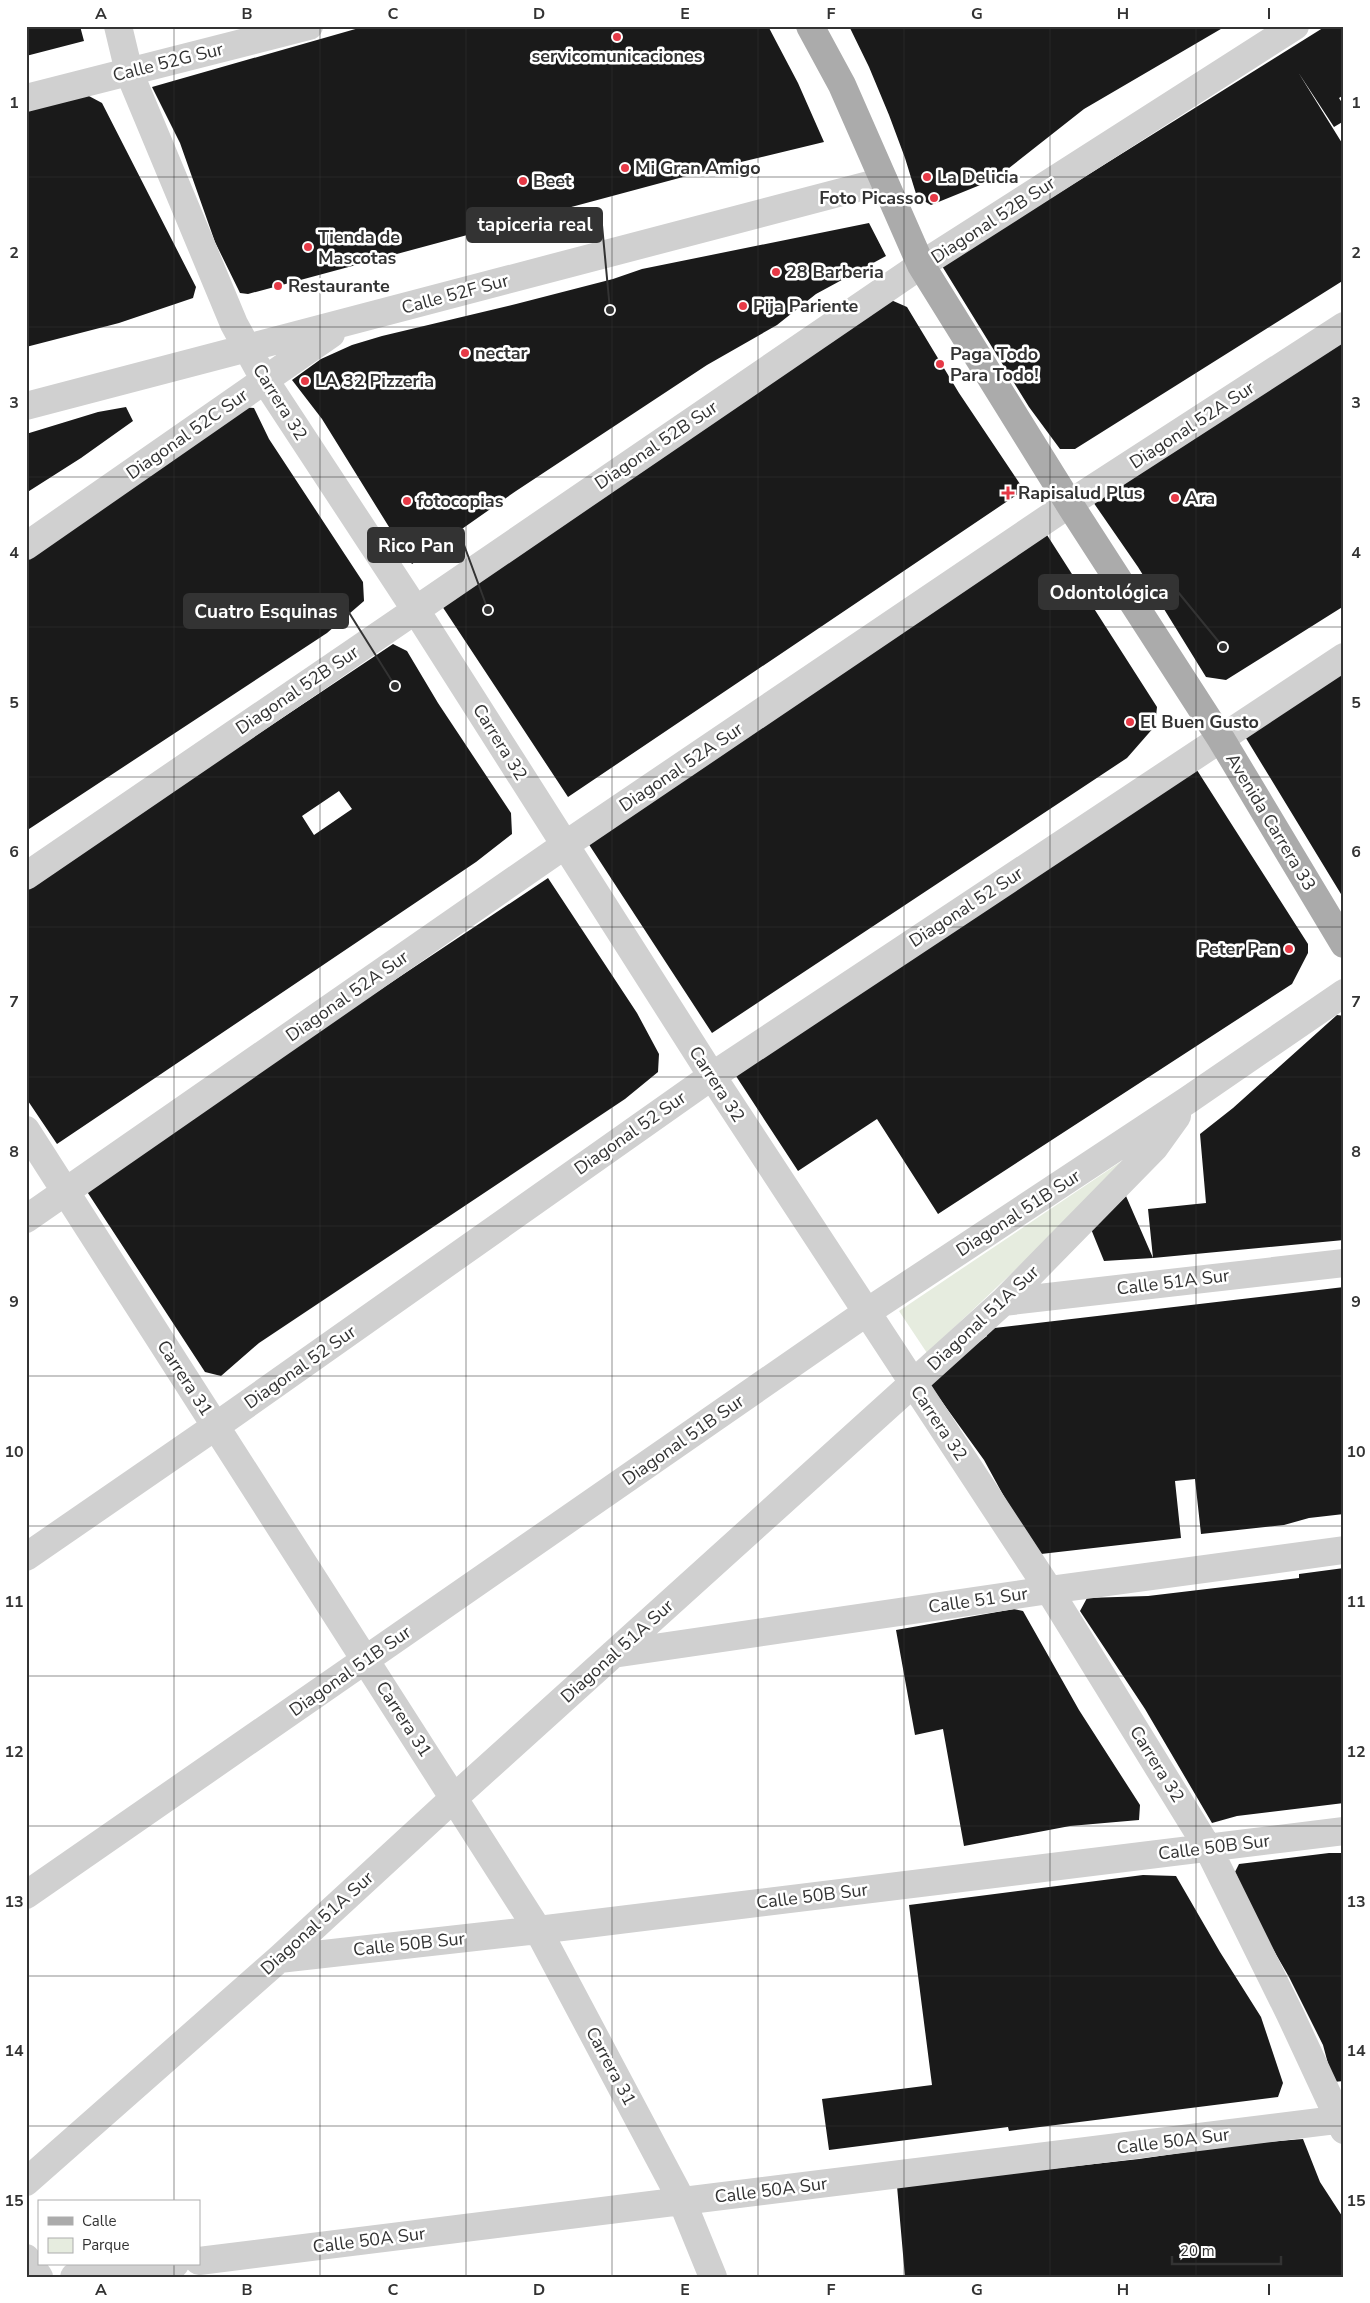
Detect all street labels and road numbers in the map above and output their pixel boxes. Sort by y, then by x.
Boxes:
street label: Calle 52G Sur [110,37,226,87]
street label: Diagonal 52B Sur [926,171,1060,269]
street label: Calle 52F Sur [399,268,512,320]
street label: Carrera 32 [247,359,313,445]
street label: Diagonal 52A Sur [1125,375,1260,474]
street label: Diagonal 52C Sur [121,383,253,485]
street label: Diagonal 52B Sur [590,395,723,495]
street label: Diagonal 52B Sur [231,640,364,740]
street label: Carrera 32 [467,699,533,785]
street label: Diagonal 52A Sur [614,716,748,817]
street label: Avenida Carrera 33 [1220,749,1322,895]
street label: Diagonal 52 Sur [904,861,1028,953]
street label: Diagonal 52A Sur [281,944,413,1047]
street label: Carrera 32 [684,1041,750,1127]
street label: Diagonal 52 Sur [569,1085,691,1180]
street label: Diagonal 51B Sur [951,1164,1085,1262]
street label: Diagonal 51A Sur [922,1260,1044,1376]
street label: Calle 51A Sur [1115,1263,1231,1301]
street label: Diagonal 52 Sur [239,1319,361,1414]
street label: Carrera 31 [152,1335,218,1421]
street label: Carrera 32 [905,1381,973,1465]
street label: Diagonal 51B Sur [617,1389,749,1491]
street label: Calle 51 Sur [927,1581,1030,1619]
street label: Diagonal 51A Sur [555,1593,679,1708]
street label: Diagonal 51B Sur [284,1620,416,1722]
street label: Carrera 31 [371,1676,437,1762]
street label: Carrera 32 [1124,1721,1190,1807]
street label: Calle 50B Sur [1157,1828,1272,1866]
street label: Diagonal 51A Sur [255,1865,379,1980]
street label: Calle 50B Sur [755,1877,870,1915]
street label: Calle 50B Sur [352,1926,467,1962]
street label: Carrera 31 [580,2022,642,2110]
street label: Calle 50A Sur [1115,2122,1231,2160]
street label: Calle 50A Sur [713,2171,829,2209]
street label: Calle 50A Sur [311,2221,427,2259]

